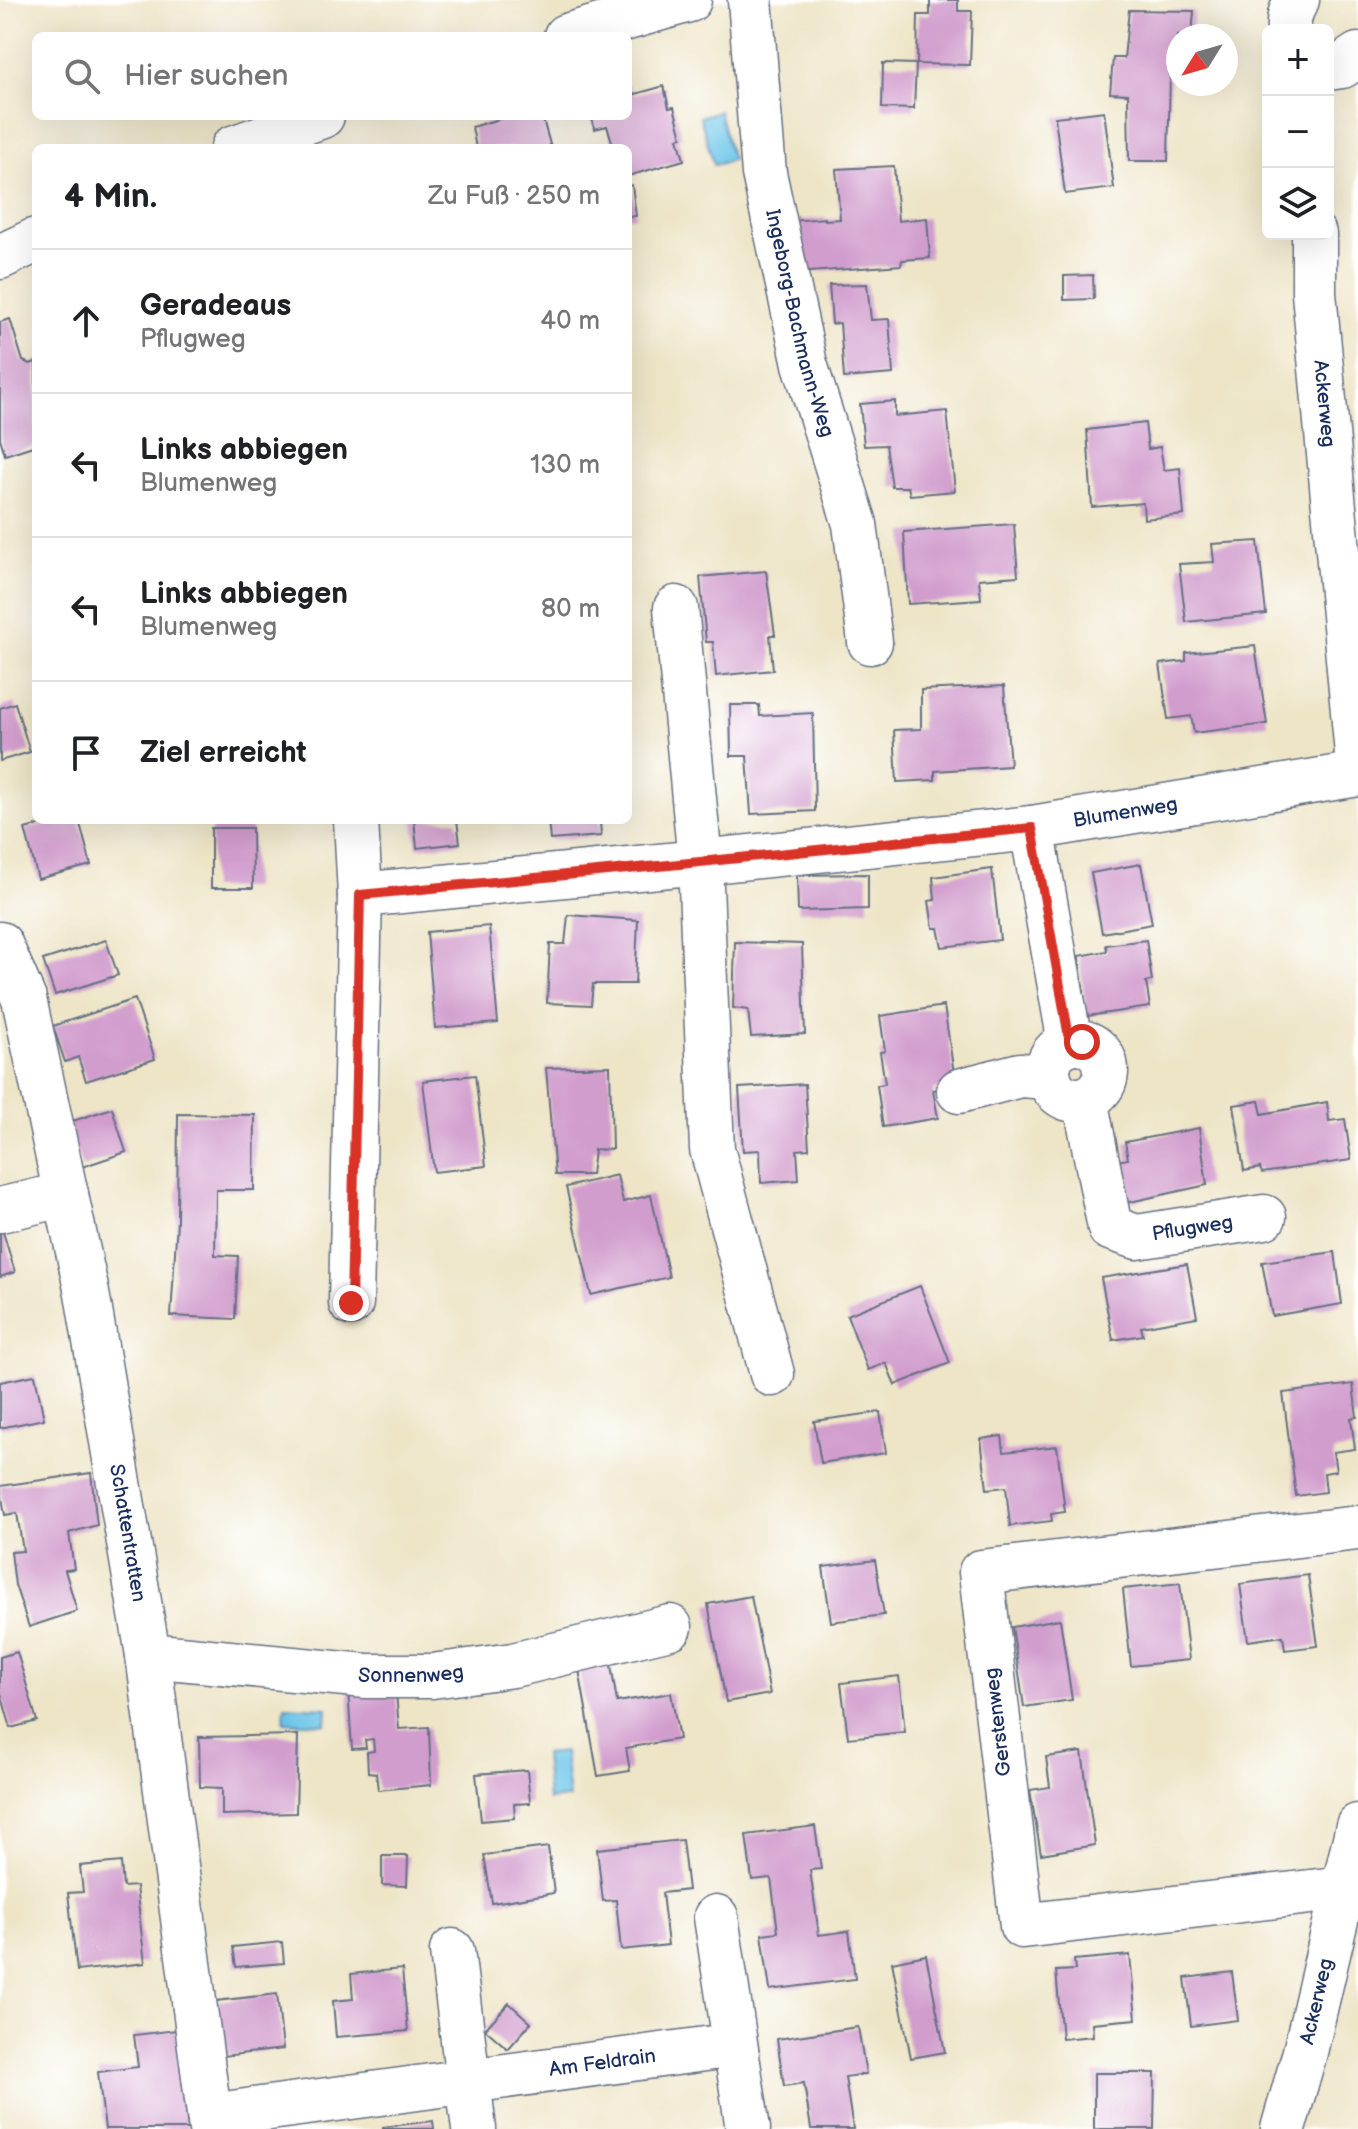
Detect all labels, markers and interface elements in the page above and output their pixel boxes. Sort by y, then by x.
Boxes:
north arrow [1166,24,1238,96]
map controls [1262,24,1334,240]
button: + [1262,24,1334,96]
search box [32,32,632,120]
icon: search [60,54,104,98]
text: Hier suchen [124,58,289,94]
button: − [1262,96,1334,168]
button: layers [1262,168,1334,240]
text: 4 Min. [64,176,157,217]
text: Zu Fuß · 250 m [428,181,600,212]
street label: Ingeborg-Bachmann-Weg [760,207,839,440]
text: Geradeaus [140,288,291,324]
icon: ahead [64,299,108,343]
text: 40 m [540,306,600,337]
text: Pflugweg [140,324,246,355]
street label: Ackerweg [1308,359,1340,448]
text: Links abbiegen [140,432,348,468]
icon: left [64,443,108,487]
text: 130 m [530,450,600,481]
text: Blumenweg [140,468,277,499]
text: Links abbiegen [140,576,348,612]
icon: left [64,587,108,631]
text: 80 m [541,594,600,625]
text: Blumenweg [140,612,277,643]
icon: arrive [64,731,108,775]
text: Ziel erreicht [140,735,307,771]
street label: Blumenweg [1071,792,1179,833]
route start [1064,1024,1100,1060]
street label: Pflugweg [1150,1210,1235,1246]
route end [333,1285,369,1321]
street label: Schattentratten [104,1462,151,1604]
street label: Sonnenweg [357,1660,465,1689]
street label: Gerstenweg [979,1666,1017,1778]
street label: Ackerweg [1295,1956,1339,2047]
street label: Am Feldrain [548,2044,657,2082]

